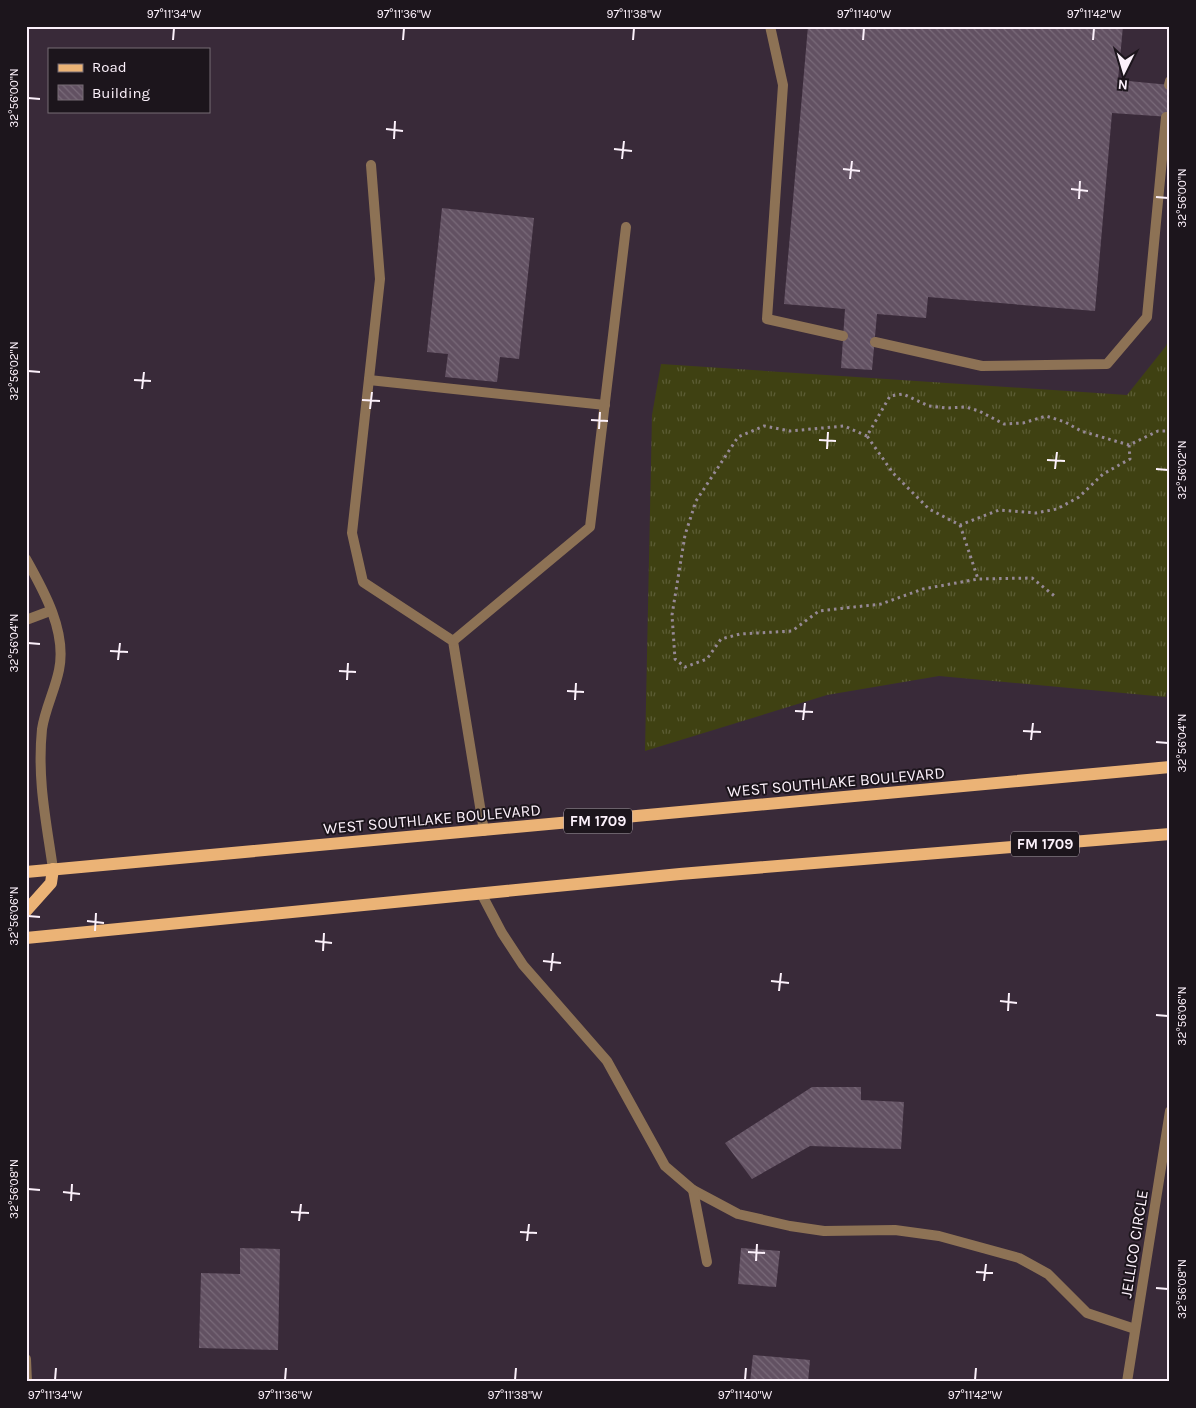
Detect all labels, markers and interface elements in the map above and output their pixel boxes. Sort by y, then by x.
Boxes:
text: 97°11'34"W [147,7,201,21]
text: 97°11'36"W [377,7,432,21]
text: 97°11'38"W [606,7,662,21]
text: 97°11'40"W [837,7,891,21]
text: 97°11'42"W [1067,7,1121,21]
legend [48,48,210,112]
north arrow [1098,48,1148,98]
text: Road [92,58,127,76]
text: 32°56'00"N [7,68,21,128]
text: N [1117,76,1129,93]
text: Building [92,84,150,102]
text: 32°56'00"N [1175,168,1189,228]
text: 32°56'02"N [7,341,21,401]
text: 32°56'02"N [1175,440,1189,500]
text: 32°56'04"N [7,613,21,673]
text: 32°56'04"N [1175,713,1189,773]
street label: WEST SOUTHLAKE BOULEVARD [726,763,946,801]
street label: WEST SOUTHLAKE BOULEVARD [322,800,542,838]
road number: FM 1709 [564,808,632,834]
road number: FM 1709 [1011,832,1079,856]
text: 32°56'06"N [7,886,21,946]
text: 32°56'06"N [1175,986,1189,1046]
text: 32°56'08"N [7,1159,21,1219]
street label: JELLICO CIRCLE [1116,1189,1152,1299]
text: 32°56'08"N [1175,1259,1189,1319]
text: 97°11'34"W [28,1388,82,1402]
text: 97°11'36"W [258,1388,313,1402]
text: 97°11'38"W [487,1388,543,1402]
text: 97°11'40"W [718,1388,772,1402]
text: 97°11'42"W [948,1388,1002,1402]

